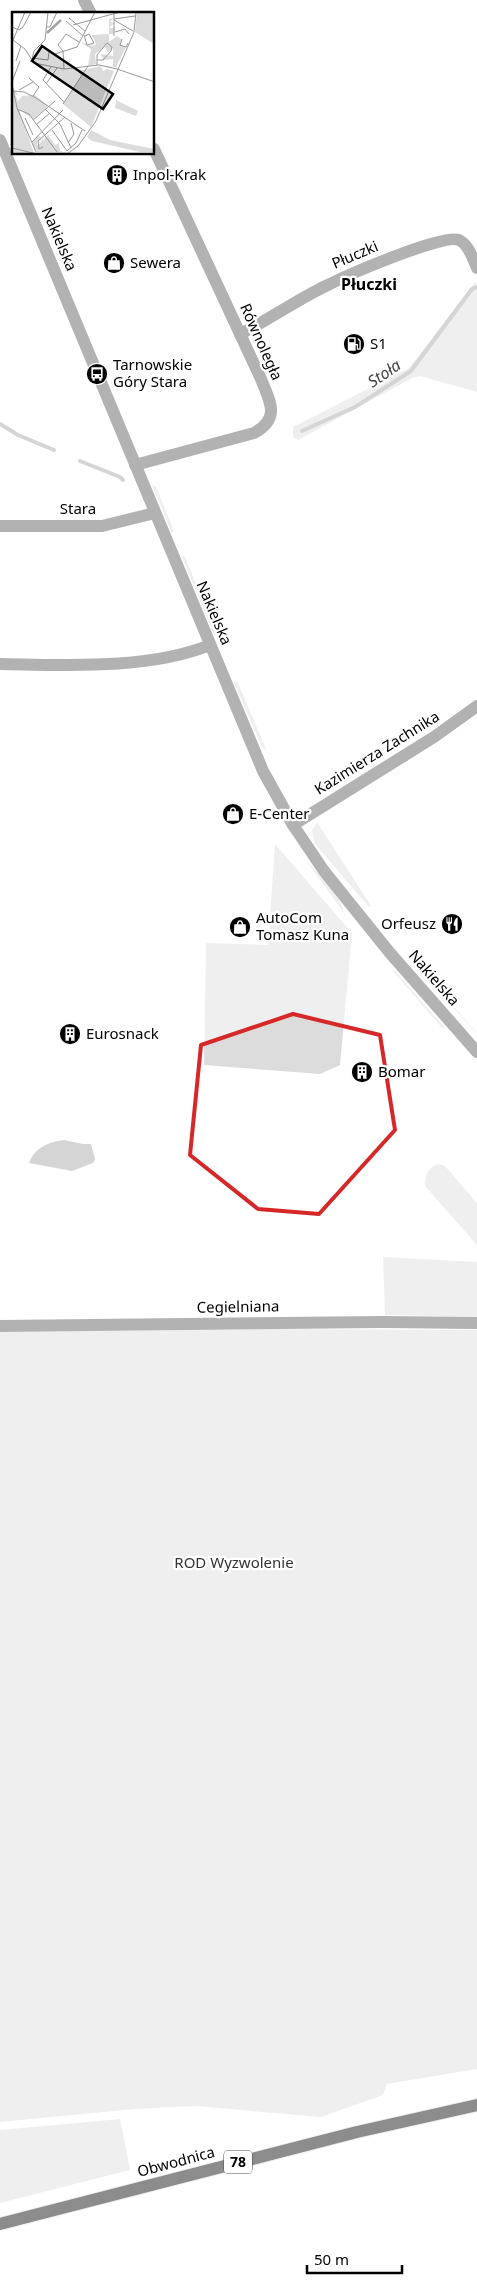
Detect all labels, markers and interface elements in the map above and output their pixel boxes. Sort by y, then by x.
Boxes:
inset map [12,12,155,155]
building icon: Inpol-Krak [105,163,129,187]
place label: Inpol-Krak [133,164,206,184]
street label: Nakielska [38,204,82,274]
street label: Płuczki [328,235,381,273]
shop icon: Sewera [102,251,126,275]
place label: Sewera [130,252,181,272]
district label: Płuczki [341,273,397,295]
street label: Równoległa [236,300,288,383]
fuel station icon: S1 [342,332,366,356]
place label: S1 [370,333,387,353]
place label: Tarnowskie Góry Stara [113,354,192,391]
water label: Stoła [363,354,405,392]
bus stop icon: Tarnowskie Góry Stara [85,362,109,386]
street label: Stara [60,498,96,518]
street label: Nakielska [193,578,237,648]
street label: Kazimierza Zachnika [310,706,443,799]
shop icon: E-Center [221,802,245,826]
place label: E-Center [249,803,309,823]
place label: AutoCom Tomasz Kuna [256,907,349,944]
restaurant icon: Orfeusz [440,912,464,936]
place label: Orfeusz [381,913,436,933]
shop icon: AutoCom Tomasz Kuna [228,915,252,939]
street label: Nakielska [405,945,464,1009]
building icon: Eurosnack [58,1022,82,1046]
place label: Eurosnack [86,1023,159,1043]
building icon: Bomar [350,1060,374,1084]
place label: Bomar [378,1061,425,1081]
street label: Cegielniana [197,1295,279,1317]
park label: ROD Wyzwolenie [174,1552,294,1572]
street label: Obwodnica [135,2141,217,2181]
road number: 78 [224,2150,252,2174]
scale bar [307,2242,402,2274]
text: 50 m [314,2249,349,2269]

